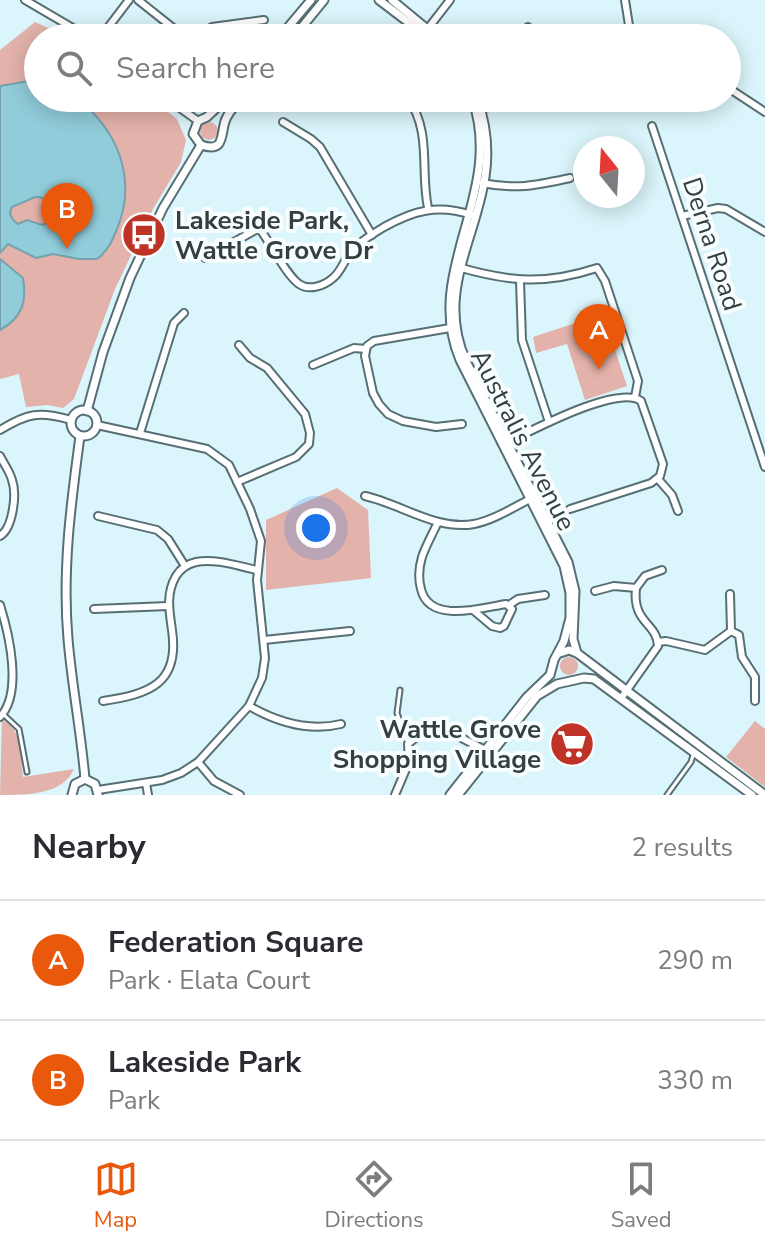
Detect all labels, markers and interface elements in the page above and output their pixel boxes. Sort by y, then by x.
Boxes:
search box [24,24,741,112]
icon: search [52,46,96,90]
text: Search here [116,48,275,89]
north arrow [573,136,645,208]
street label: Derna Road [674,173,750,315]
pin: B [41,183,93,249]
place label: Lakeside Park, Wattle Grove Dr [175,203,374,268]
bus stop icon: Lakeside Park, Wattle Grove Dr [120,211,168,259]
pin: A [573,304,625,370]
street label: Australis Avenue [462,343,584,537]
your location [296,508,336,548]
place label: Wattle Grove Shopping Village [333,712,541,777]
supermarket icon: Wattle Grove Shopping Village [548,720,596,768]
text: Nearby [32,824,146,870]
text: 2 results [632,830,733,865]
text: Federation Square [108,922,363,963]
text: A [48,943,68,978]
text: 290 m [657,943,733,978]
text: Park · Elata Court [108,963,310,998]
text: Lakeside Park [108,1042,301,1083]
text: B [49,1063,67,1098]
text: 330 m [657,1063,733,1098]
text: Park [108,1083,160,1118]
tab: Map [94,1157,138,1235]
tab: Directions [325,1157,424,1235]
tab: Saved [611,1157,671,1235]

